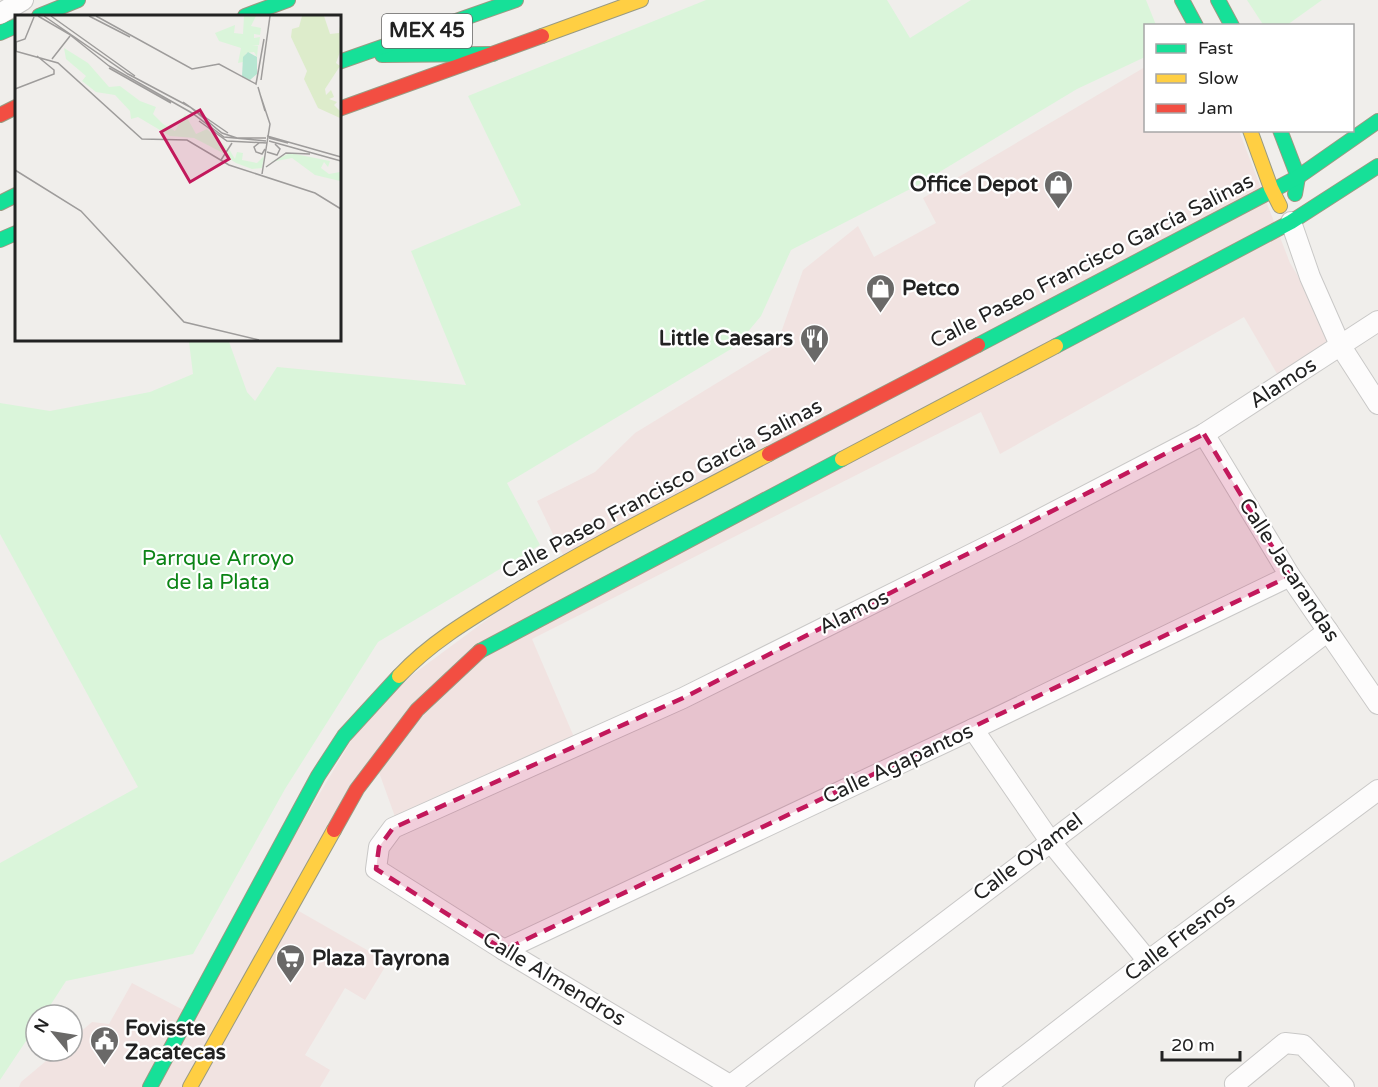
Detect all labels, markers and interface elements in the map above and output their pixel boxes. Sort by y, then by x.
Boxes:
road number: MEX 45 [382,14,472,48]
inset map [15,15,340,340]
legend [1144,24,1354,132]
text: Fast [1198,37,1233,59]
text: Slow [1198,67,1239,89]
text: Jam [1198,97,1233,119]
street label: Calle Paseo Francisco García Salinas [926,168,1258,354]
shop icon: Office Depot [1043,168,1075,210]
place label: Office Depot [910,172,1038,197]
shop icon: Petco [865,272,897,314]
place label: Petco [902,276,960,301]
restaurant icon: Little Caesars [798,322,830,364]
place label: Little Caesars [659,326,793,351]
street label: Alamos [1245,352,1321,414]
street label: Calle Paseo Francisco García Salinas [497,394,827,584]
street label: Calle Jacarandas [1233,493,1345,647]
park label: Parrque Arroyo de la Plata [142,546,294,595]
street label: Alamos [815,584,893,640]
street label: Calle Agapantos [819,718,977,810]
street label: Calle Oyamel [968,808,1088,906]
street label: Calle Fresnos [1120,887,1240,987]
street label: Calle Almendros [478,926,630,1032]
supermarket icon: Plaza Tayrona [275,942,307,984]
place label: Plaza Tayrona [312,946,450,971]
north arrow [24,1003,84,1063]
text: N [30,1015,54,1037]
place label: Fovisste Zacatecas [125,1016,226,1065]
public building icon: Fovisste Zacatecas [88,1024,120,1066]
scale bar [1162,1024,1240,1062]
text: 20 m [1171,1034,1215,1056]

